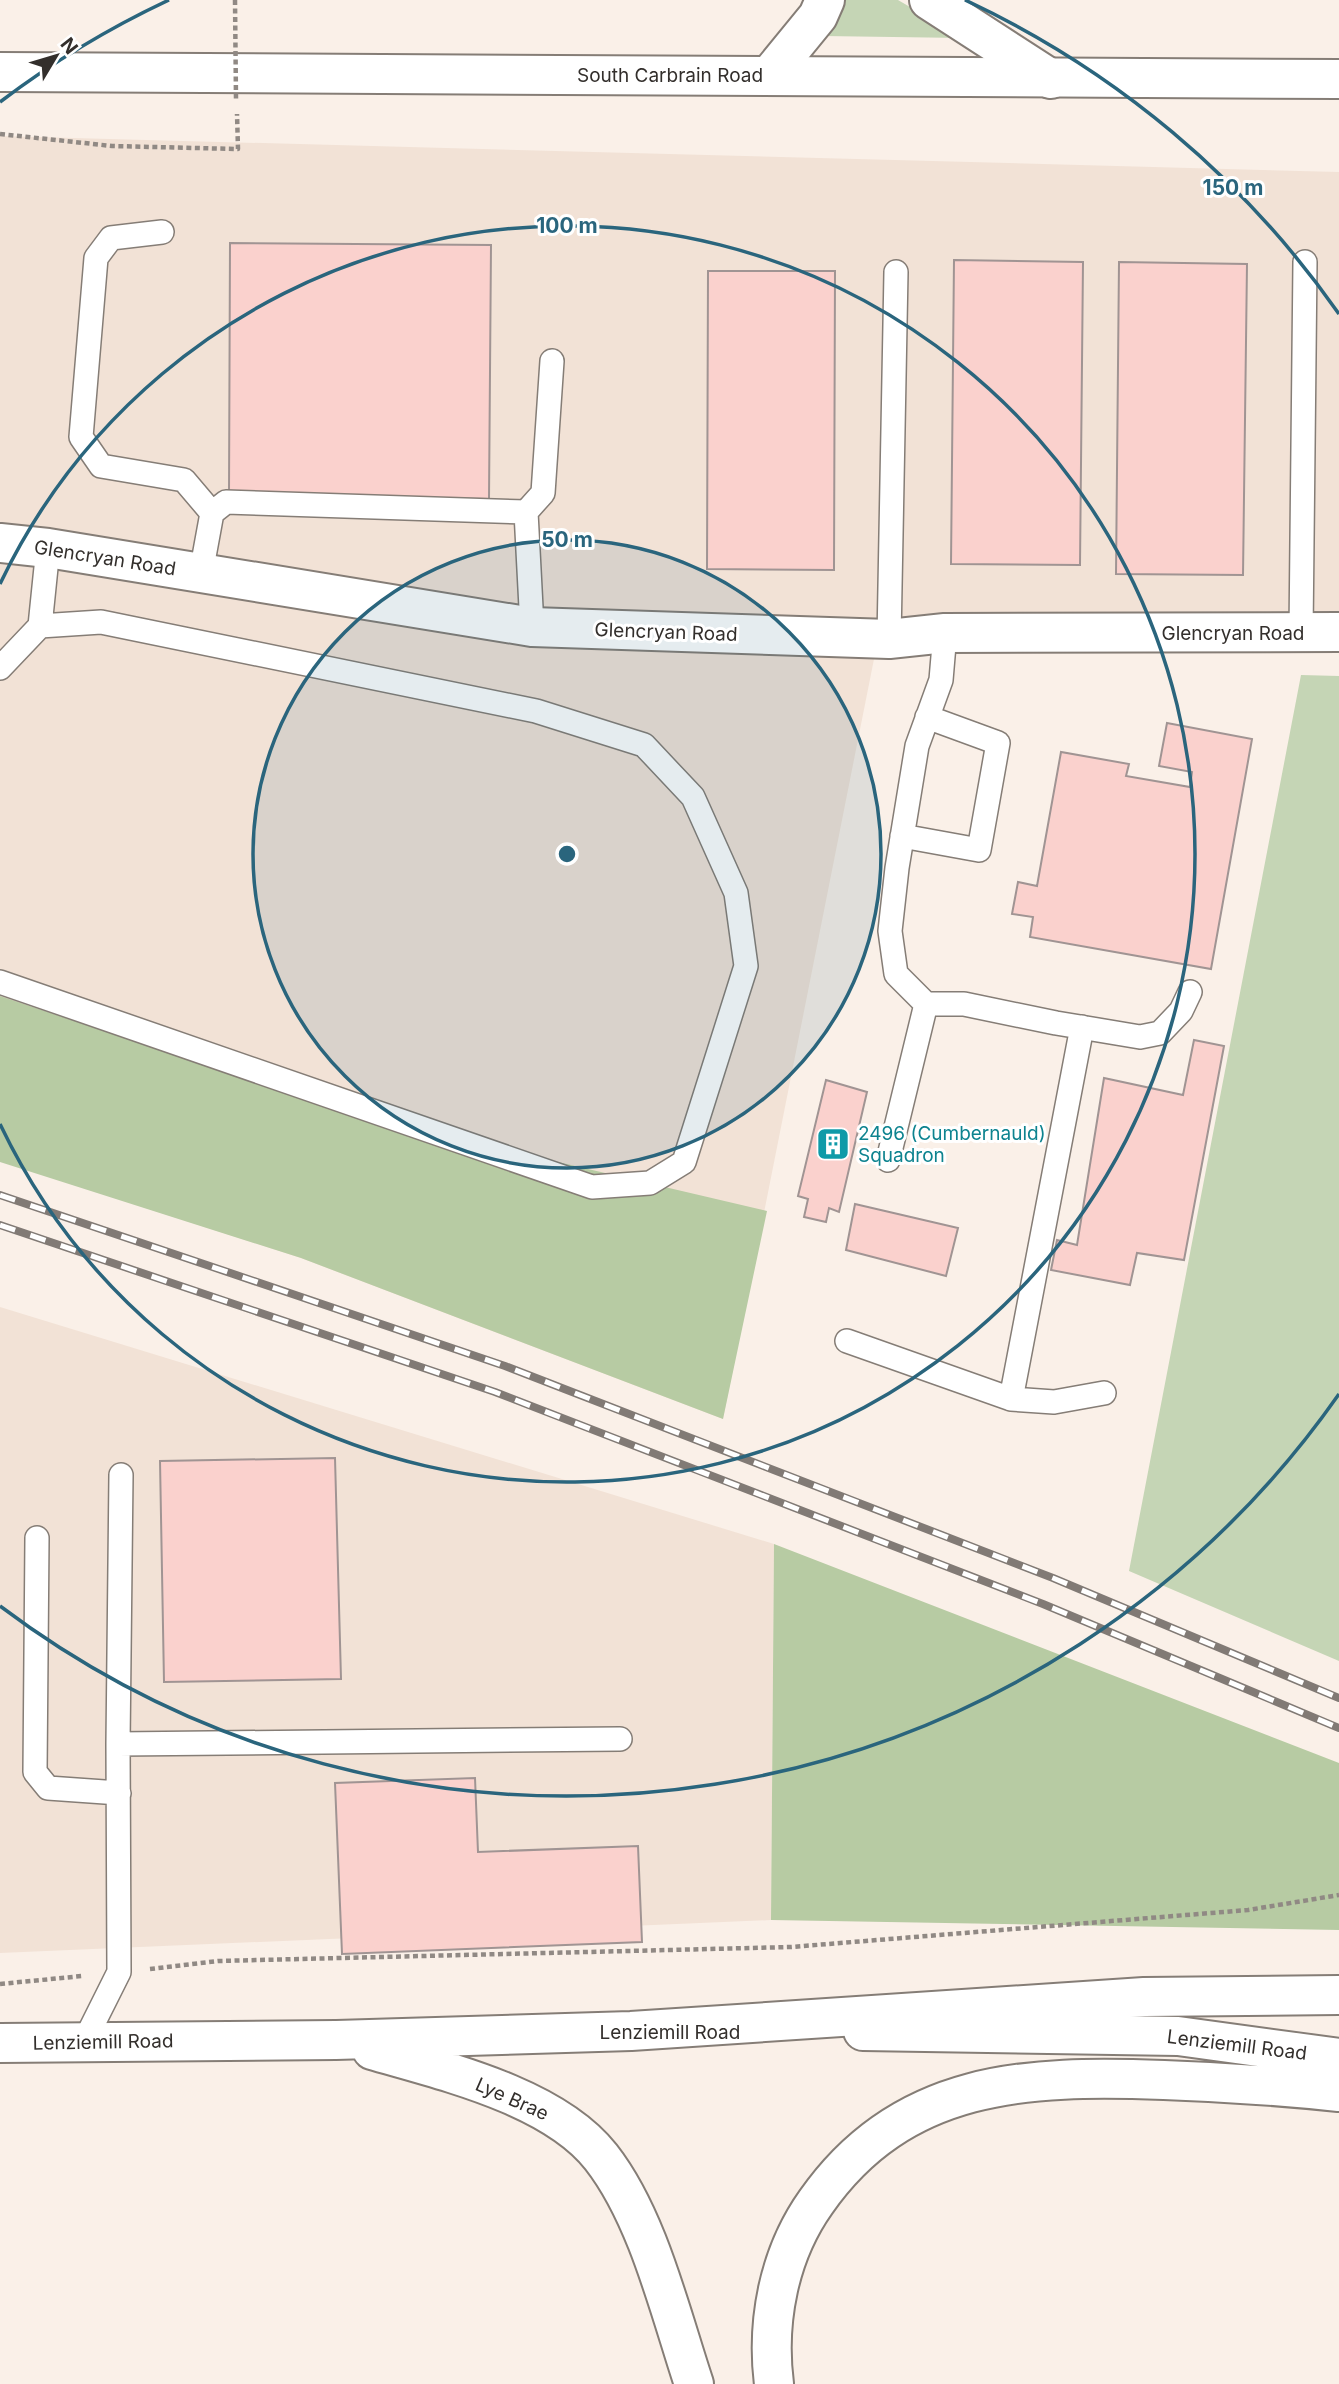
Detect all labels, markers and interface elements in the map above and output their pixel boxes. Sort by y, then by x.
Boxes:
north arrow [21,21,91,91]
text: N [55,33,83,59]
street label: South Carbrain Road [577,64,763,87]
text: 150 m [1203,175,1263,200]
text: 100 m [536,213,598,238]
text: 50 m [541,527,593,552]
street label: Glencryan Road [33,535,177,581]
street label: Glencryan Road [594,618,738,646]
street label: Glencryan Road [1161,622,1305,645]
centre of rings [555,842,579,866]
place label: 2496 (Cumbernauld) Squadron [858,1122,1046,1167]
building icon: 2496 (Cumbernauld) Squadron [814,1125,852,1163]
street label: Lenziemill Road [600,2021,740,2044]
street label: Lenziemill Road [1166,2025,1308,2065]
street label: Lenziemill Road [32,2029,174,2055]
street label: Lye Brae [472,2073,552,2125]

